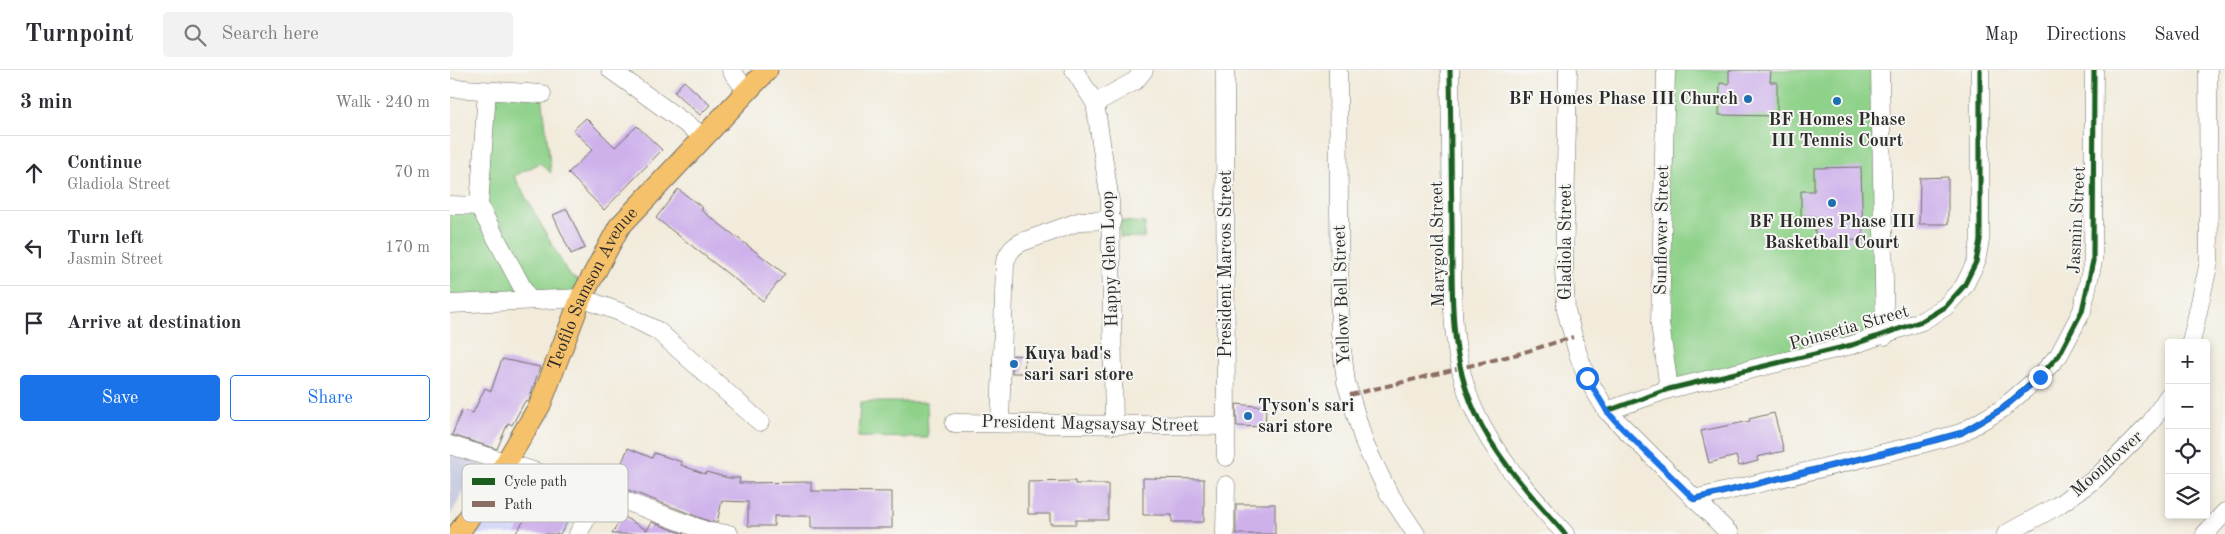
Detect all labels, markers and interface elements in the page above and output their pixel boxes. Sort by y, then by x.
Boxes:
search box [163,12,513,57]
icon: search [181,21,209,49]
text: Turnpoint [25,23,133,47]
text: Search here [221,25,319,44]
text: Map [1985,26,2018,44]
text: Directions [2046,26,2126,44]
text: Saved [2154,26,2200,44]
place label: BF Homes Phase III Church [1508,90,1738,108]
text: 3 min [20,92,73,113]
marker: BF Homes Phase III Church [1742,93,1754,105]
text: Walk · 240 m [335,95,430,111]
marker: BF Homes Phase III Tennis Court [1831,95,1843,107]
place label: BF Homes Phase III Tennis Court [1768,111,1906,150]
text: Continue [67,154,142,173]
icon: ahead [20,159,48,187]
text: 70 m [394,165,430,181]
street label: Sunflower Street [1652,165,1672,295]
street label: Jasmin Street [2065,166,2089,274]
street label: President Marcos Street [1217,170,1235,358]
text: Gladiola Street [67,177,170,193]
street label: Marygold Street [1428,181,1448,307]
street label: Gladiola Street [1557,184,1575,300]
street label: Happy Glen Loop [1099,191,1121,327]
marker: BF Homes Phase III Basketball Court [1826,197,1838,209]
street label: Teofilo Samson Avenue [545,204,641,373]
place label: BF Homes Phase III Basketball Court [1749,213,1915,252]
street label: Yellow Bell Street [1331,224,1353,366]
text: Turn left [67,229,144,248]
icon: left [20,234,48,262]
text: 170 m [385,240,430,256]
text: Jasmin Street [67,252,163,268]
street label: Poinsetia Street [1787,302,1911,354]
icon: arrive [20,309,48,337]
text: Arrive at destination [67,314,241,333]
map controls [2165,339,2210,519]
button: + [2165,339,2210,384]
place label: Kuya bad's sari sari store [1024,345,1134,384]
marker: Kuya bad's sari sari store [1008,358,1020,370]
route end [2029,366,2052,389]
route start [1576,367,1599,390]
button: Save [20,375,220,421]
button: Share [230,375,430,421]
button: − [2165,384,2210,429]
place label: Tyson's sari sari store [1258,397,1354,436]
marker: Tyson's sari sari store [1242,410,1254,422]
street label: President Magsaysay Street [981,413,1199,435]
street label: Moonflower [2068,427,2147,501]
button: locate [2165,429,2210,474]
legend [462,464,628,522]
button: layers [2165,474,2210,519]
text: Cycle path [504,475,567,489]
text: Path [504,498,533,512]

